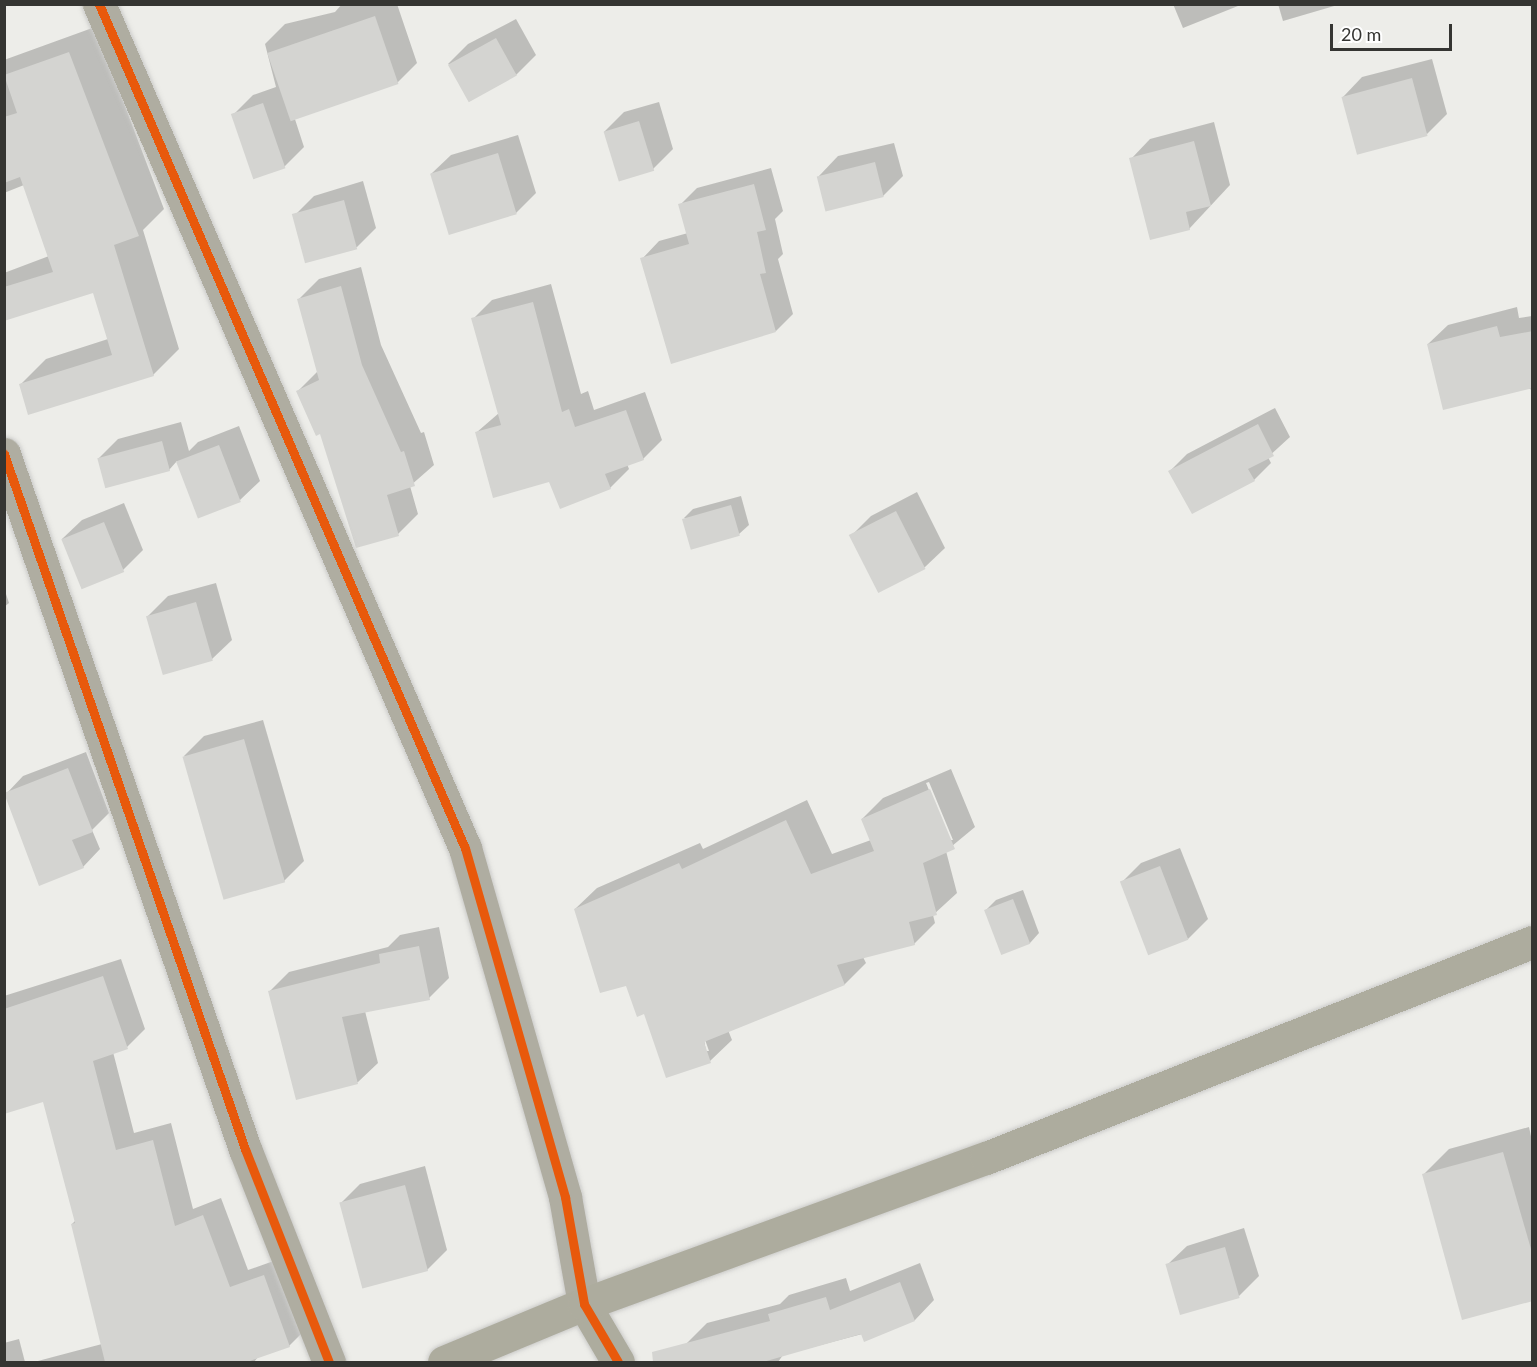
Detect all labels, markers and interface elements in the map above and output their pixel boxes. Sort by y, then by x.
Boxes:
scale bar [1333,12,1454,50]
text: 20 m [1341,23,1381,45]

